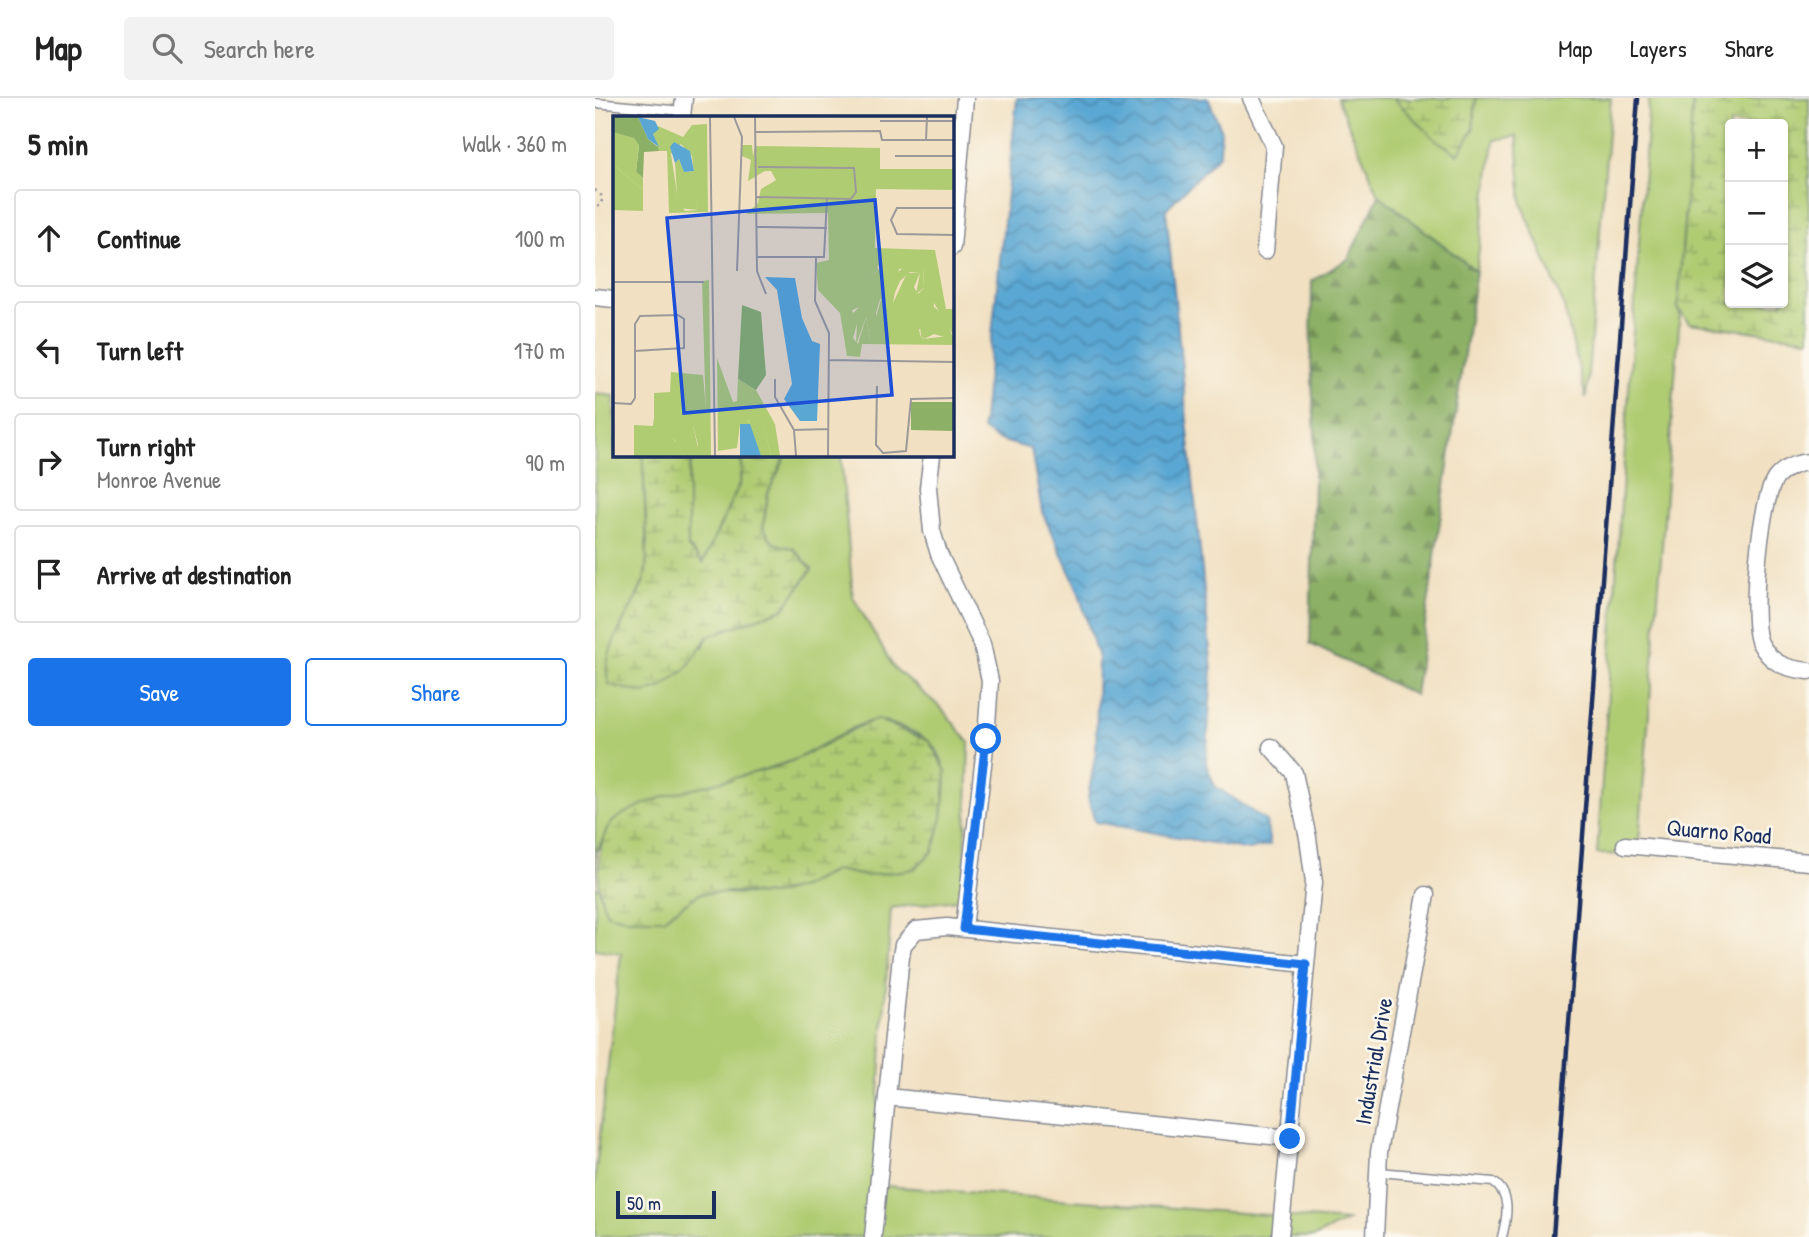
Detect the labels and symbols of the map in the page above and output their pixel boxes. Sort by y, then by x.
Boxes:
inset map [613,116,954,457]
route start [970,723,1001,754]
street label: Quarno Road [1665,811,1773,851]
street label: Industrial Drive [1347,995,1399,1127]
route end [1274,1123,1305,1154]
scale bar [616,1188,716,1220]

